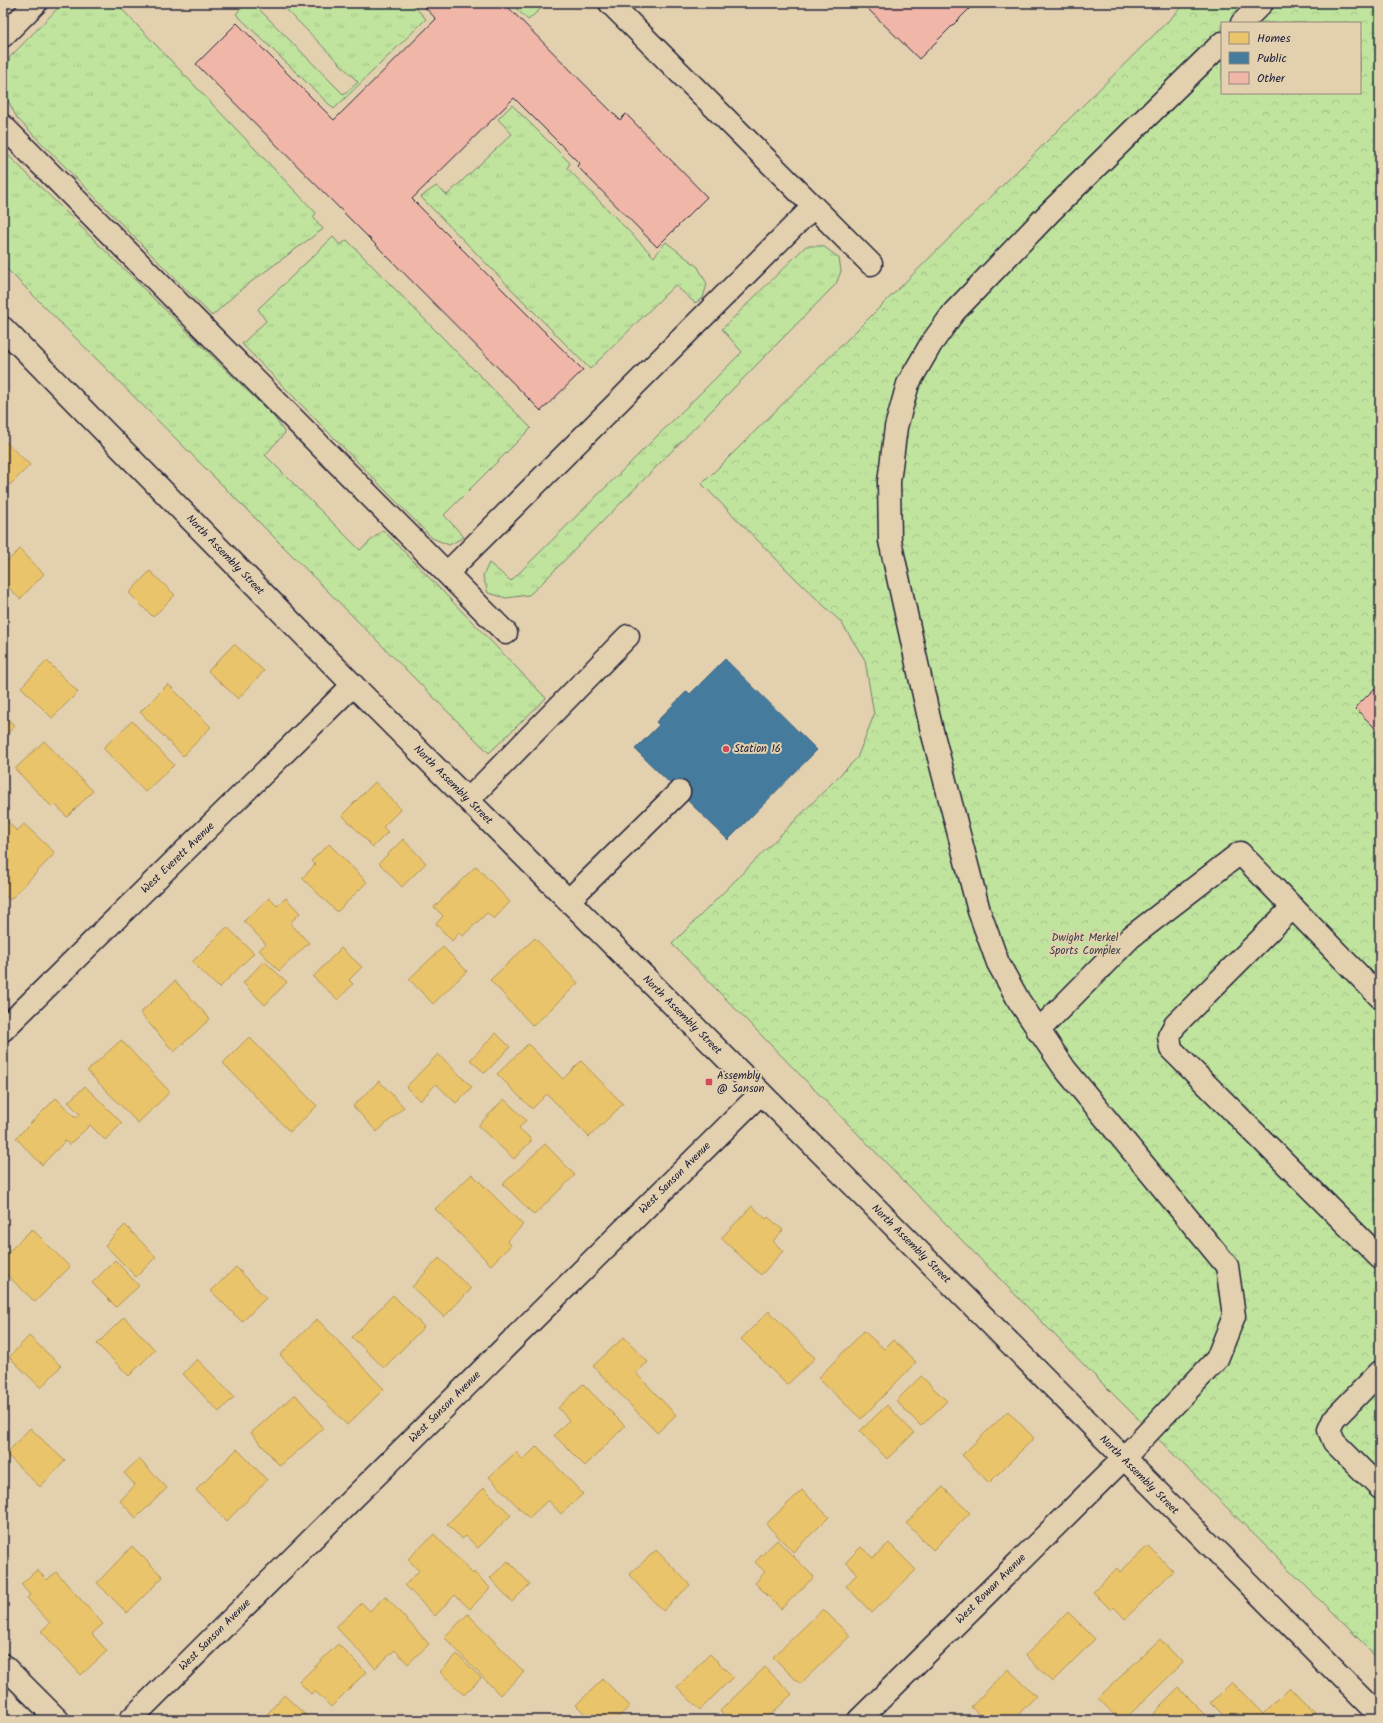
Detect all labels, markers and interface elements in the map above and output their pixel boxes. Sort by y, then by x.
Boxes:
legend [1221,22,1361,94]
text: Homes [1257,29,1291,48]
text: Public [1257,49,1287,68]
text: Other [1257,69,1286,88]
street label: North Assembly Street [182,510,269,600]
place label: Station 16 [734,740,781,758]
street label: North Assembly Street [409,741,497,829]
marker: Station 16 [721,744,731,754]
street label: West Everett Avenue [137,818,219,898]
park label: Dwight Merkel Sports Complex [1049,929,1121,960]
street label: North Assembly Street [638,971,726,1059]
place label: Assembly @ Sanson [717,1067,765,1098]
marker: Assembly @ Sanson [704,1077,714,1087]
street label: West Sanson Avenue [635,1138,715,1218]
street label: North Assembly Street [867,1200,955,1288]
street label: West Sanson Avenue [405,1367,485,1447]
street label: North Assembly Street [1095,1431,1183,1519]
street label: West Rowan Avenue [952,1550,1030,1628]
street label: West Sanson Avenue [175,1595,255,1675]

